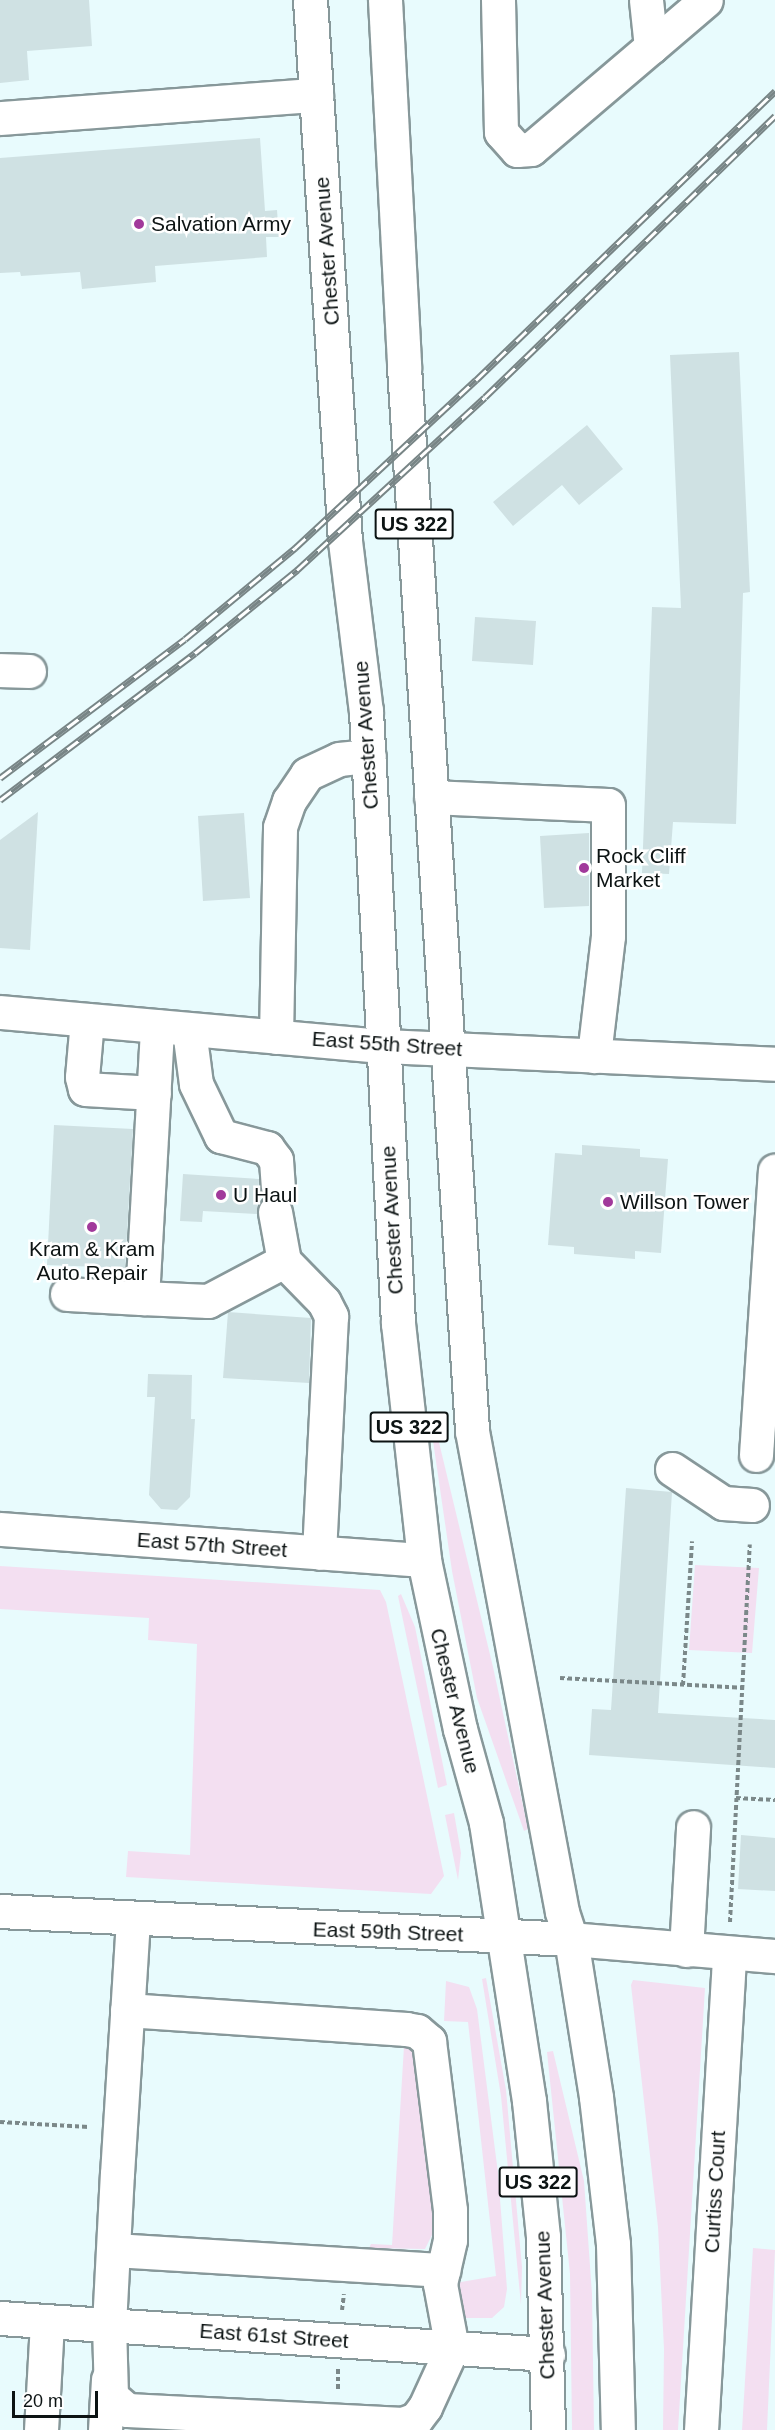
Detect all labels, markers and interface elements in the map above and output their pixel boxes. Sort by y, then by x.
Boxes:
street label: Chester Avenue [309,175,345,327]
place label: Salvation Army [151,211,292,237]
marker: Salvation Army [132,217,146,231]
road number: US 322 [374,507,454,541]
street label: Chester Avenue [348,659,384,811]
place label: Rock Cliff Market [596,843,685,893]
marker: Rock Cliff Market [577,861,591,875]
street label: East 55th Street [311,1026,463,1062]
street label: Chester Avenue [375,1144,409,1296]
place label: U Haul [233,1182,297,1208]
marker: U Haul [214,1188,228,1202]
place label: Willson Tower [620,1189,750,1215]
marker: Willson Tower [601,1195,615,1209]
marker: Kram & Kram Auto Repair [85,1220,99,1234]
place label: Kram & Kram Auto Repair [29,1236,155,1286]
road number: US 322 [368,1410,450,1444]
street label: East 57th Street [136,1527,288,1563]
street label: Chester Avenue [425,1625,485,1777]
street label: East 59th Street [312,1917,464,1947]
street label: Curtiss Court [699,2130,731,2254]
road number: US 322 [498,2165,578,2199]
street label: Chester Avenue [530,2230,560,2380]
street label: East 61st Street [199,2318,349,2354]
scale bar [15,2379,100,2417]
text: 20 m [23,2391,63,2411]

